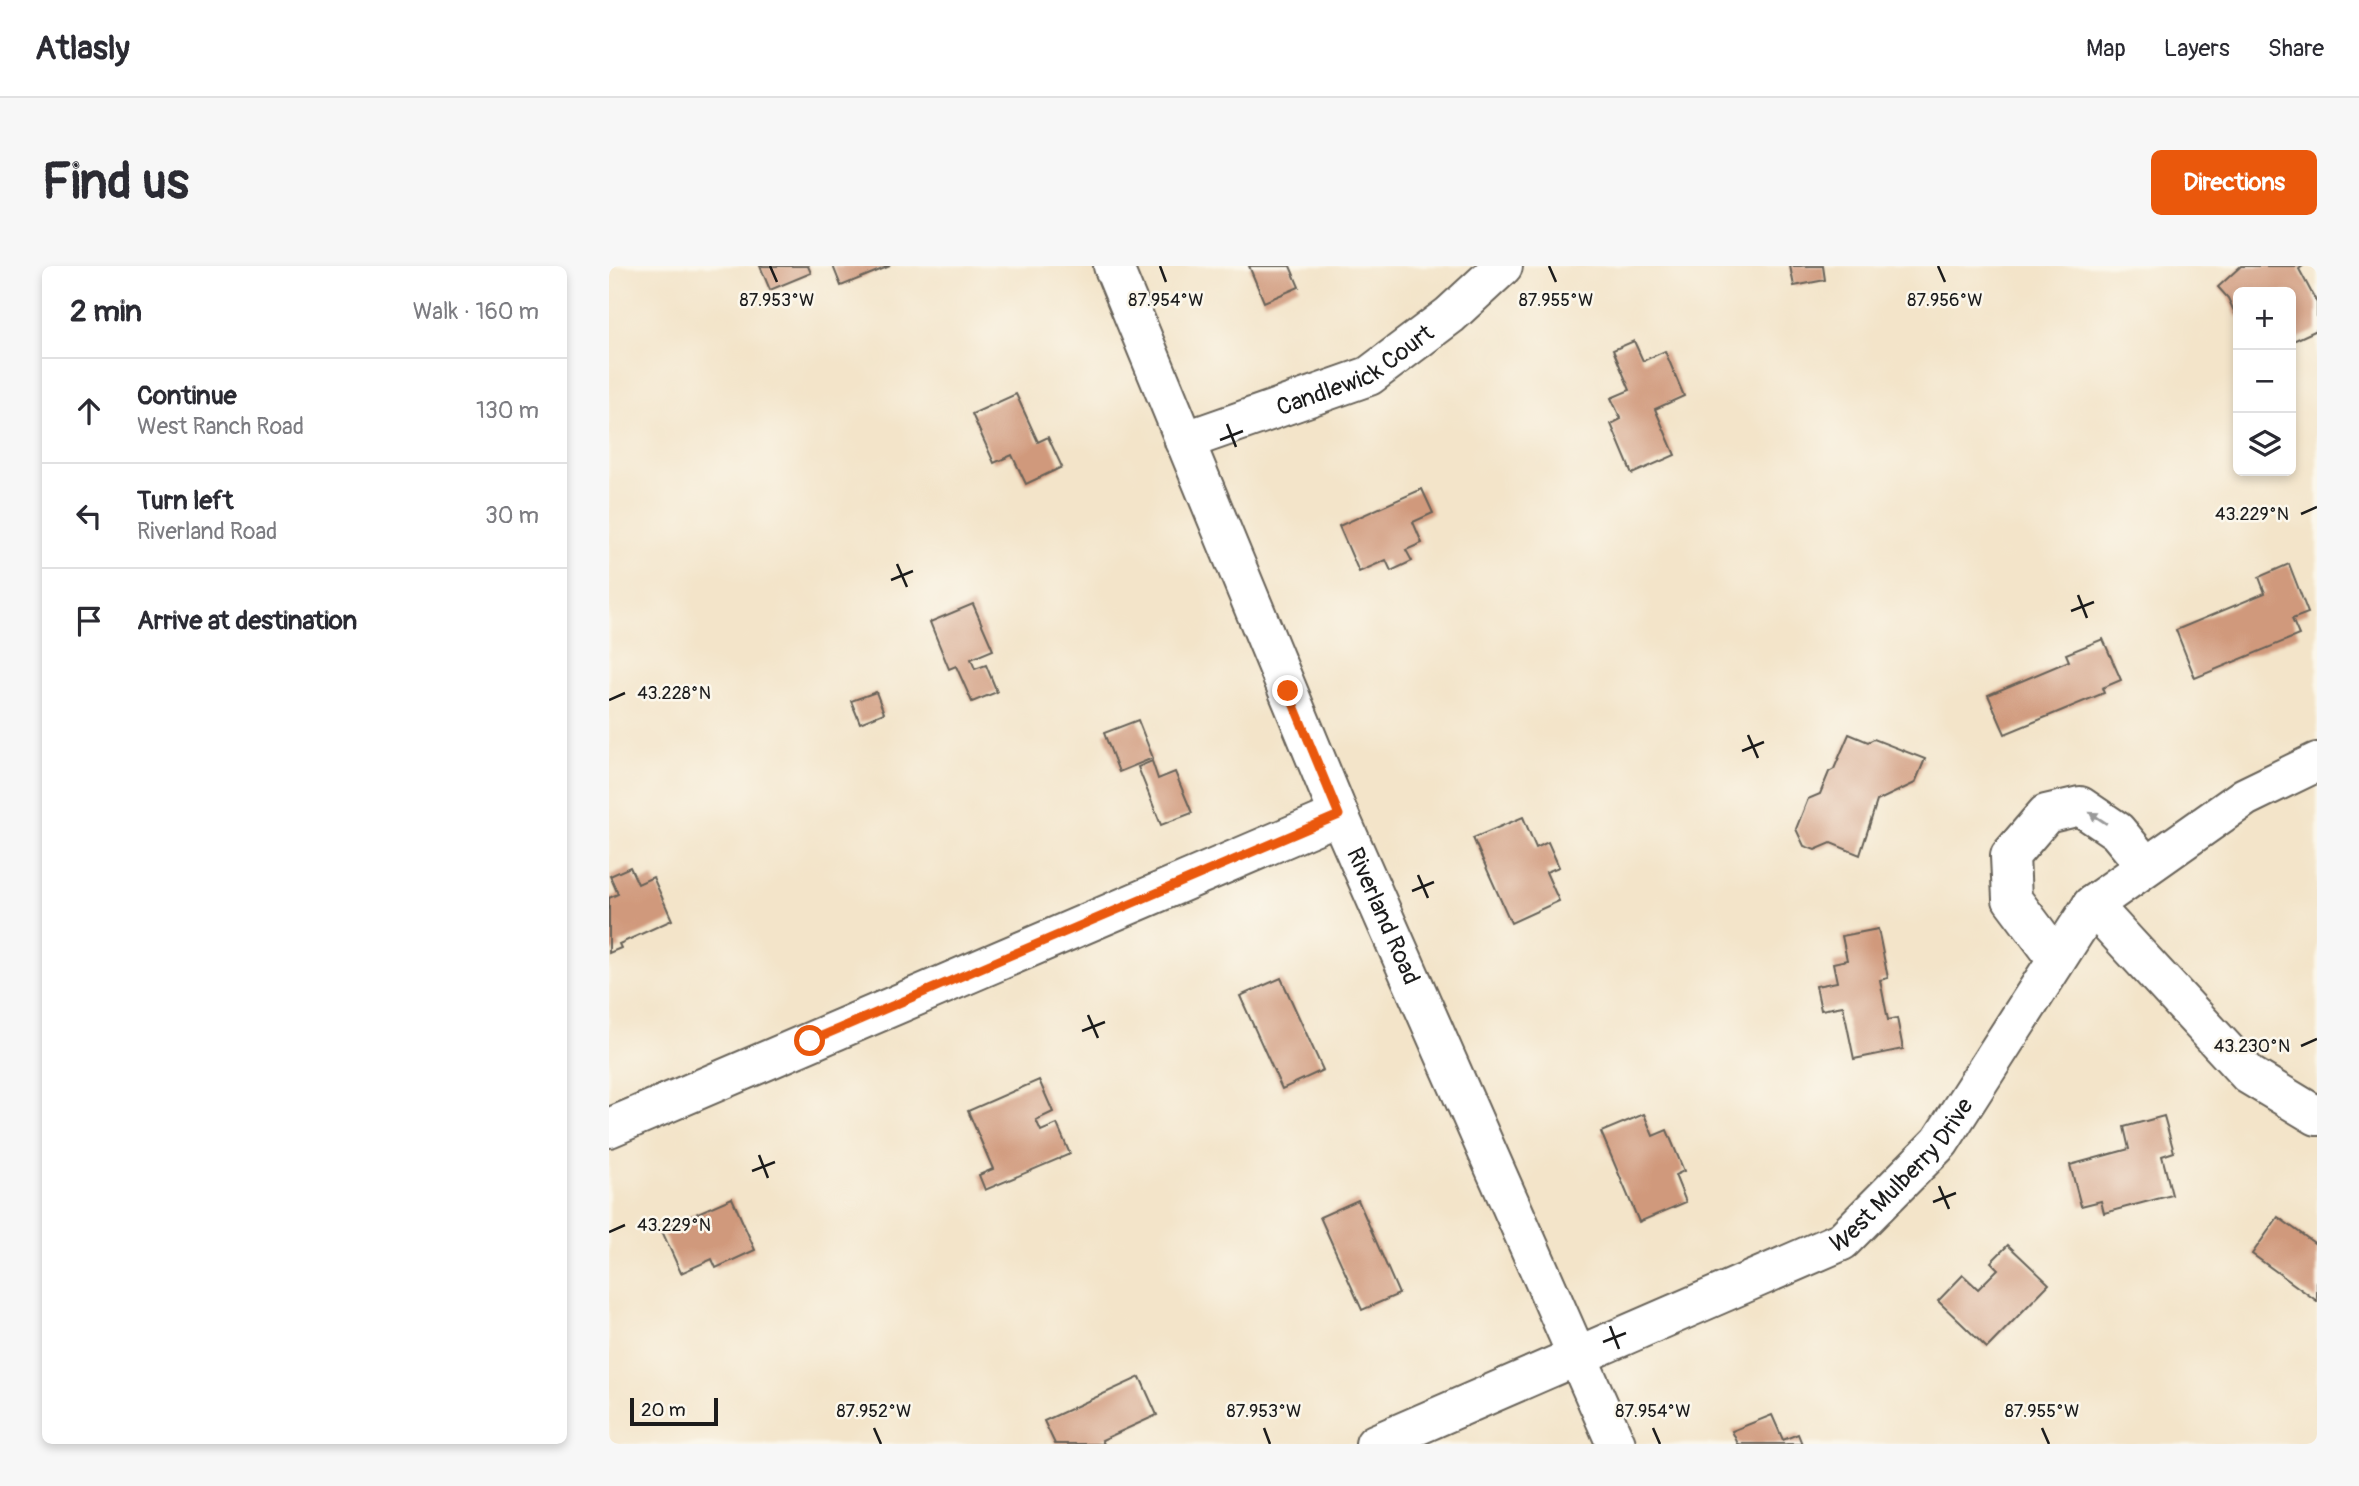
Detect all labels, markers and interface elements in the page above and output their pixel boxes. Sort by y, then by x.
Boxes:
text: Atlasly [35,28,130,69]
text: Map [2086,34,2126,63]
text: Layers [2164,34,2230,63]
text: Share [2268,34,2324,63]
button: Directions [2151,150,2317,215]
text: Find us [42,152,189,213]
map controls [2233,287,2296,476]
button: + [2233,287,2296,350]
text: 87.953°W [740,289,814,312]
text: 87.954°W [1128,289,1204,312]
text: 87.955°W [1519,289,1593,312]
text: 87.956°W [1907,289,1983,312]
text: 2 min [70,293,142,330]
text: Walk · 160 m [413,297,539,326]
street label: Candlewick Court [1273,318,1439,422]
button: − [2233,350,2296,413]
text: Continue [137,380,237,412]
icon: ahead [70,392,108,430]
text: 130 m [476,396,539,425]
text: West Ranch Road [137,412,304,441]
button: layers [2233,413,2296,476]
text: Turn left [137,485,233,517]
icon: left [70,497,108,535]
text: 30 m [485,501,539,530]
text: 43.229°N [2215,503,2289,526]
text: Riverland Road [137,517,277,546]
icon: arrive [70,602,108,640]
text: Arrive at destination [137,605,357,637]
route end [1272,675,1303,706]
text: 43.228°N [637,682,711,705]
one-way arrow [2088,812,2108,825]
street label: Riverland Road [1341,843,1426,989]
route start [794,1025,825,1056]
text: 43.230°N [2214,1035,2290,1058]
street label: West Mulberry Drive [1826,1092,1979,1259]
text: 43.229°N [637,1214,711,1237]
scale bar [630,1395,717,1427]
text: 20 m [641,1398,686,1422]
text: 87.952°W [837,1400,911,1423]
text: 87.953°W [1227,1400,1301,1423]
text: 87.954°W [1615,1400,1691,1423]
text: 87.955°W [2005,1400,2079,1423]

